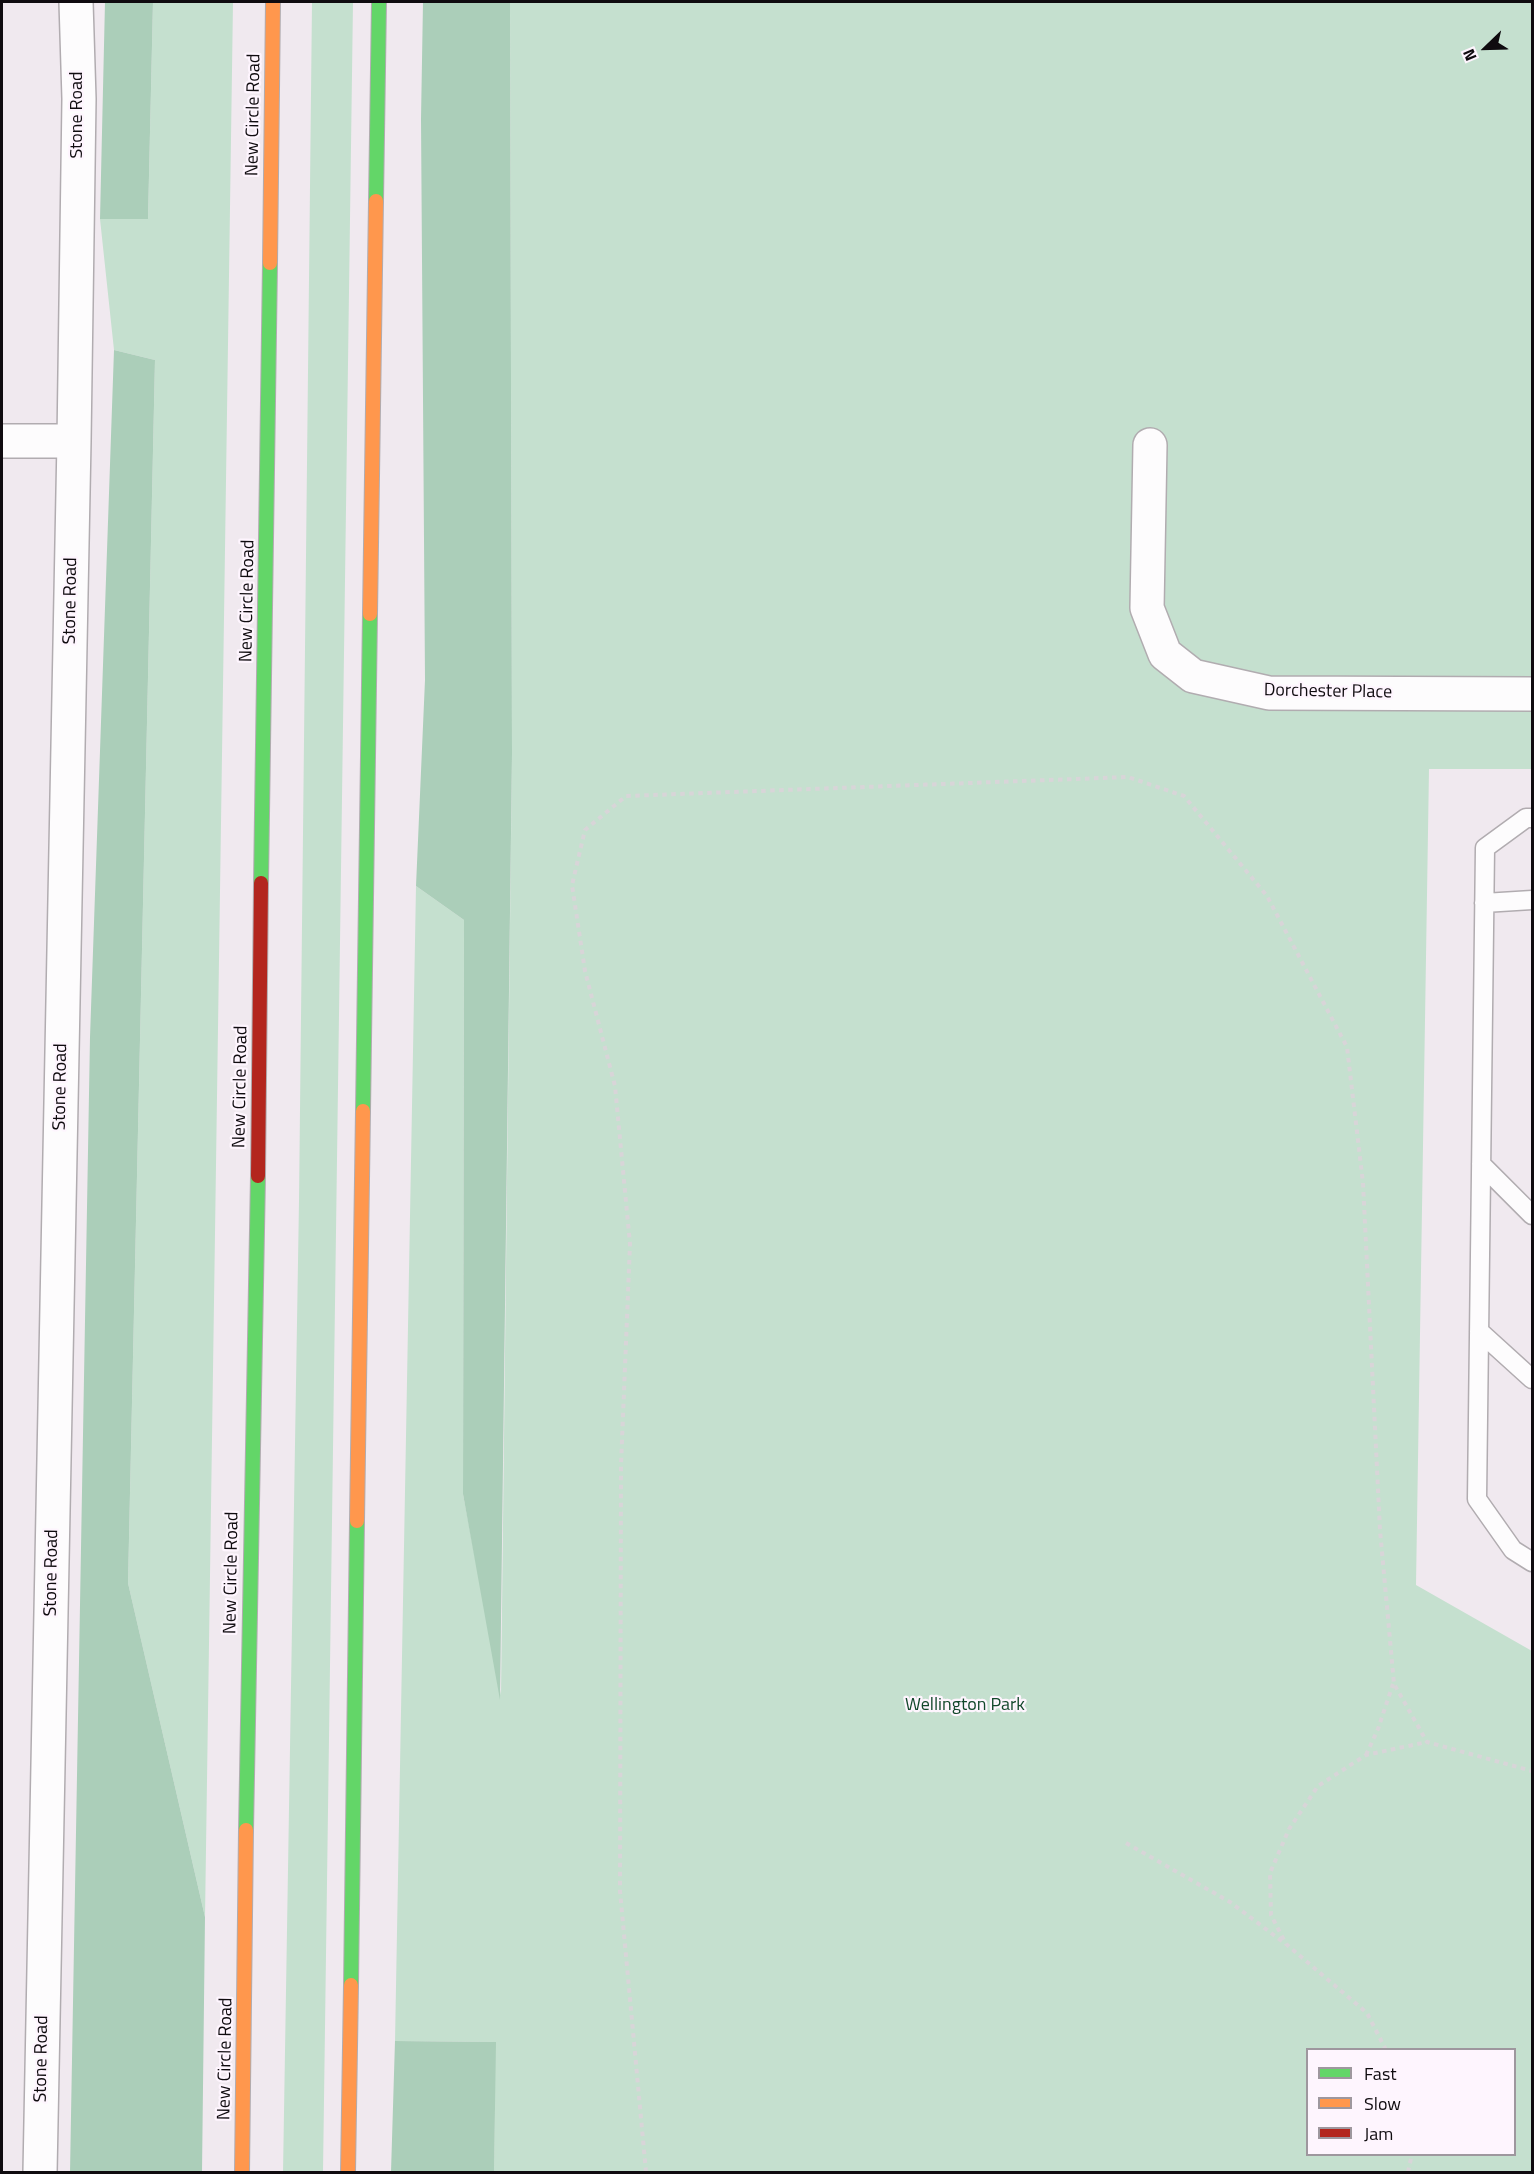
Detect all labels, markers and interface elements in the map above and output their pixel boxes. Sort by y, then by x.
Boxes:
north arrow [1456,18,1516,78]
text: N [1456,45,1483,65]
street label: New Circle Road [242,54,266,176]
street label: Stone Road [67,71,89,159]
street label: New Circle Road [236,540,260,662]
street label: Stone Road [59,557,83,645]
street label: Dorchester Place [1264,680,1392,704]
street label: New Circle Road [229,1026,253,1148]
street label: Stone Road [49,1043,73,1131]
street label: New Circle Road [220,1512,244,1634]
street label: Stone Road [40,1529,64,1617]
park label: Wellington Park [905,1695,1025,1717]
street label: New Circle Road [214,1998,238,2120]
street label: Stone Road [30,2015,54,2103]
legend [1306,2048,1516,2156]
text: Fast [1364,2060,1397,2087]
text: Slow [1364,2090,1401,2117]
text: Jam [1364,2120,1393,2147]

